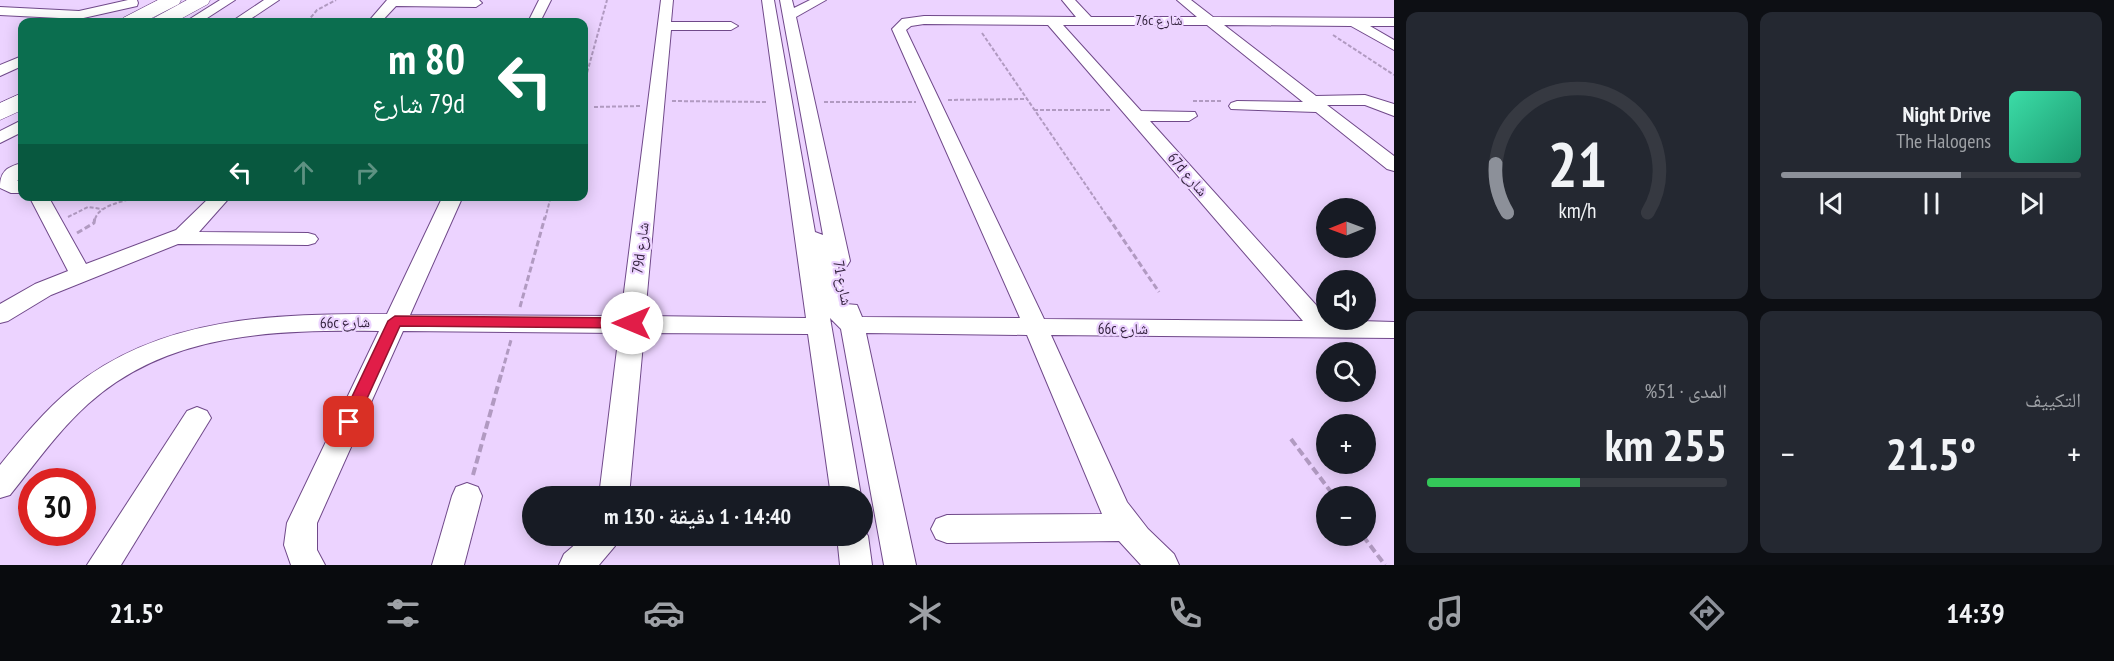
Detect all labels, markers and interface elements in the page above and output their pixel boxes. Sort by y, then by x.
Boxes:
street label: 76c شارع [1136,11,1182,30]
text: 80 m [388,31,465,86]
icon: left [486,42,564,120]
text: 79d شارع [372,86,465,120]
text: Night Drive [1902,100,1991,128]
text: 21 [1547,123,1607,204]
text: The Halogens [1896,128,1991,154]
street label: 67d شارع [1163,148,1212,200]
icon: left [224,156,257,189]
icon: ahead [287,156,320,189]
icon: right [350,156,383,189]
icon: previous [1815,187,1848,220]
icon: pause [1915,187,1948,220]
icon: next [2015,187,2048,220]
text: km/h [1558,196,1596,224]
north arrow [1316,198,1376,258]
map controls [1316,198,1376,546]
street label: 79d شارع [627,221,654,275]
street label: شارع 71 [828,259,857,307]
button: sound [1316,270,1376,330]
position arrow [600,291,664,355]
street label: 66c شارع [320,312,370,333]
street label: 66c شارع [1098,319,1148,339]
button: search [1316,342,1376,402]
text: المدى · 51% [1644,378,1727,404]
text: التكييف [2025,387,2081,413]
pin [323,396,374,447]
icon: arrive [332,405,365,438]
button: + [1316,414,1376,474]
text: 255 km [1605,415,1727,473]
text: 21.5° [1886,424,1976,482]
text: − [1781,432,1795,475]
text: + [2067,432,2081,475]
speed limit sign: 30 [18,468,96,546]
button: − [1316,486,1376,546]
text: 14:40 · 1 دقيقة · 130 m [604,502,791,530]
icon: filters [382,592,424,634]
icon: car [643,592,685,634]
icon: climate [904,592,946,634]
icon: phone [1164,592,1206,634]
icon: music [1425,592,1467,634]
icon: directions [1686,592,1728,634]
text: 21.5° [109,596,164,630]
text: 14:39 [1946,596,2005,630]

